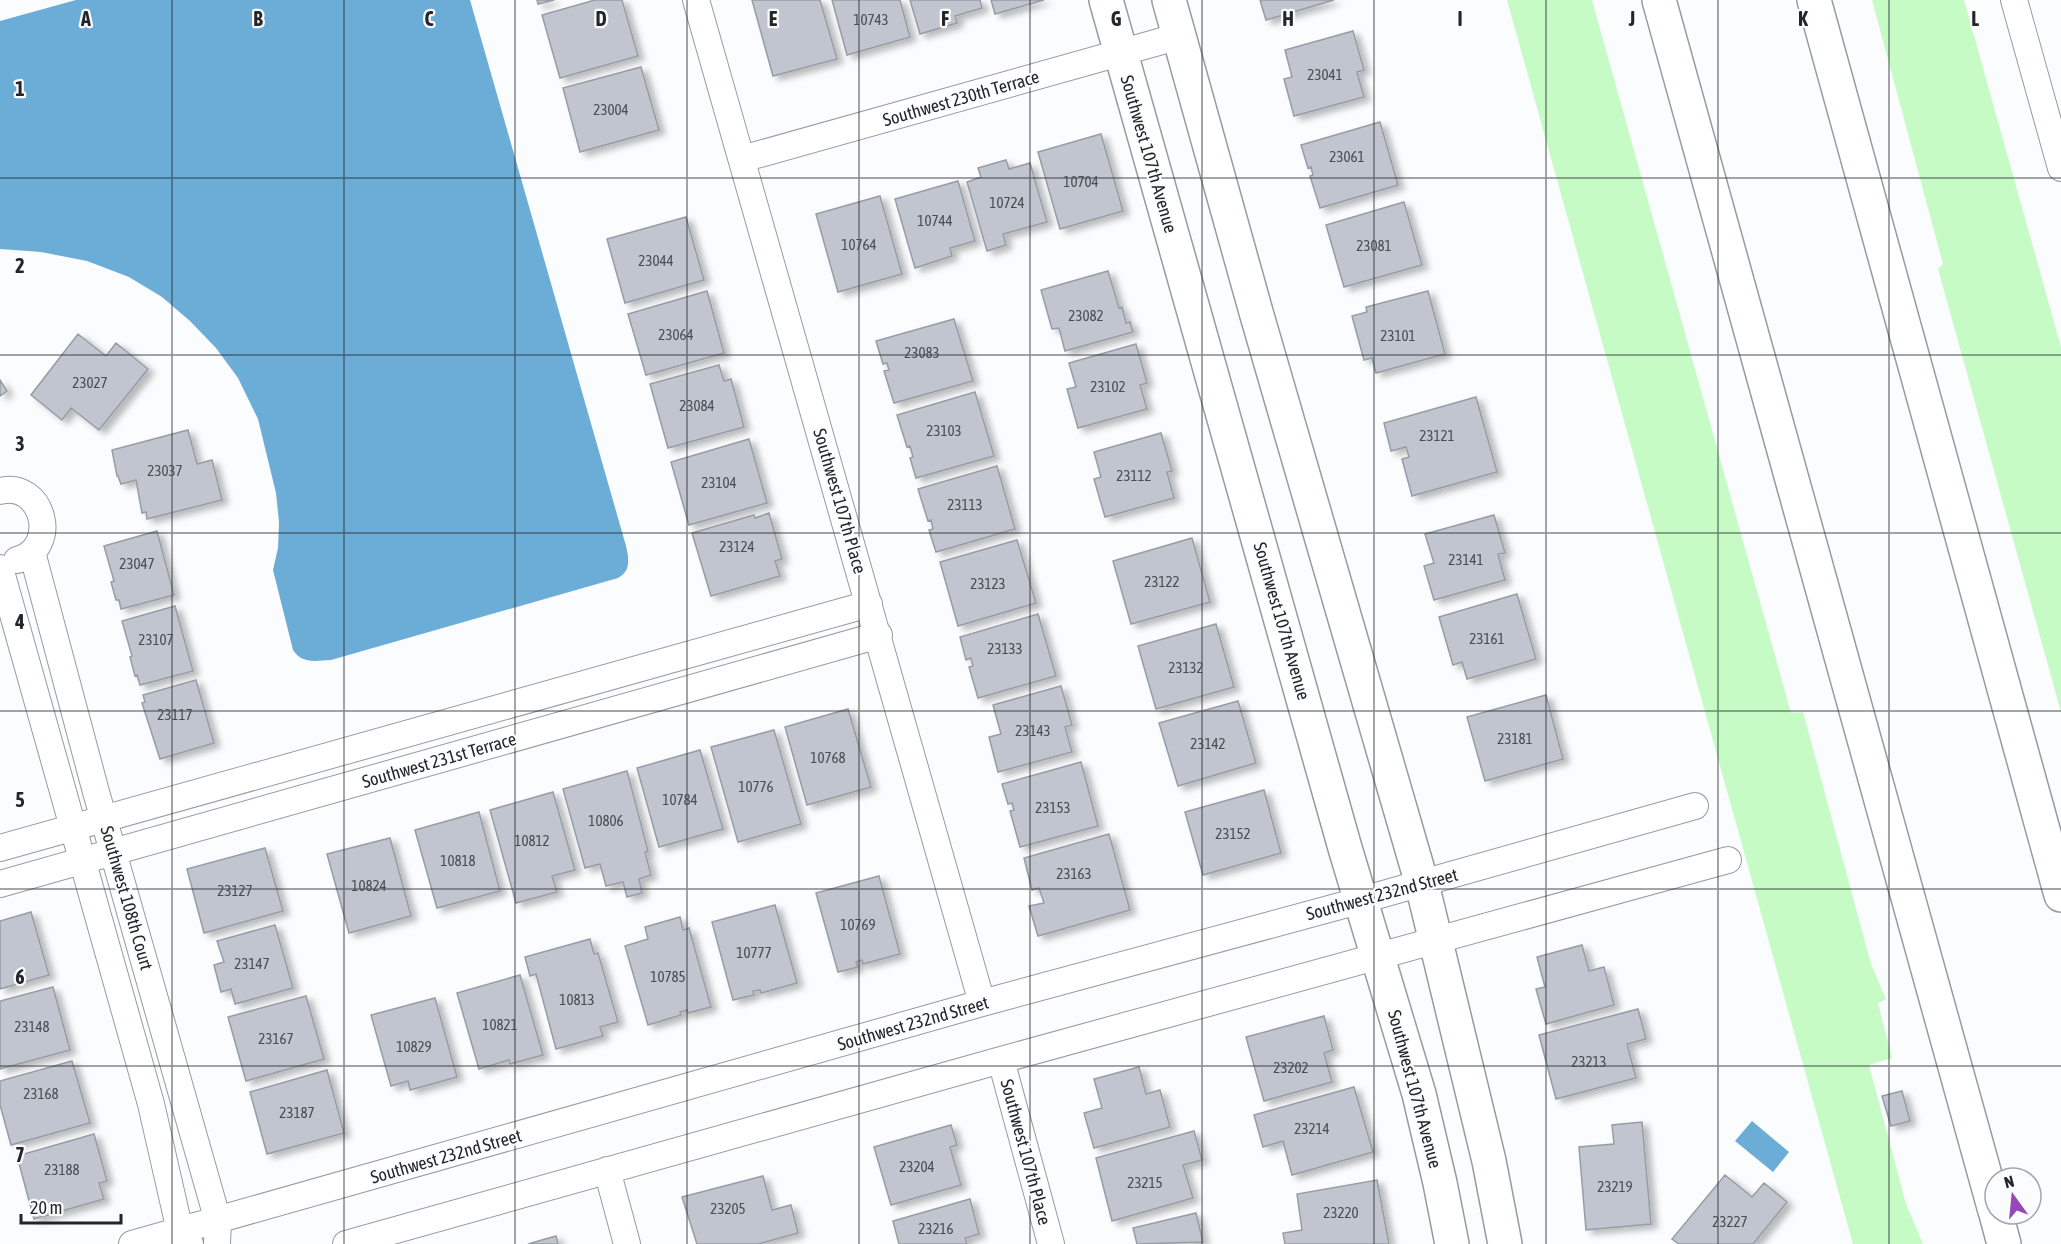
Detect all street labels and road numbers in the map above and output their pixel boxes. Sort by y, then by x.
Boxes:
street label: Southwest 230th Terrace [880,66,1042,130]
street label: Southwest 107th Avenue [1116,73,1182,235]
street label: Southwest 107th Place [809,426,871,576]
street label: Southwest 107th Avenue [1249,540,1315,702]
street label: Southwest 231st Terrace [360,728,518,792]
street label: Southwest 108th Court [96,824,158,972]
street label: Southwest 232nd Street [1304,864,1460,924]
street label: Southwest 232nd Street [835,991,991,1055]
street label: Southwest 107th Avenue [1384,1008,1446,1170]
street label: Southwest 107th Place [996,1077,1056,1227]
street label: Southwest 232nd Street [368,1124,524,1188]

